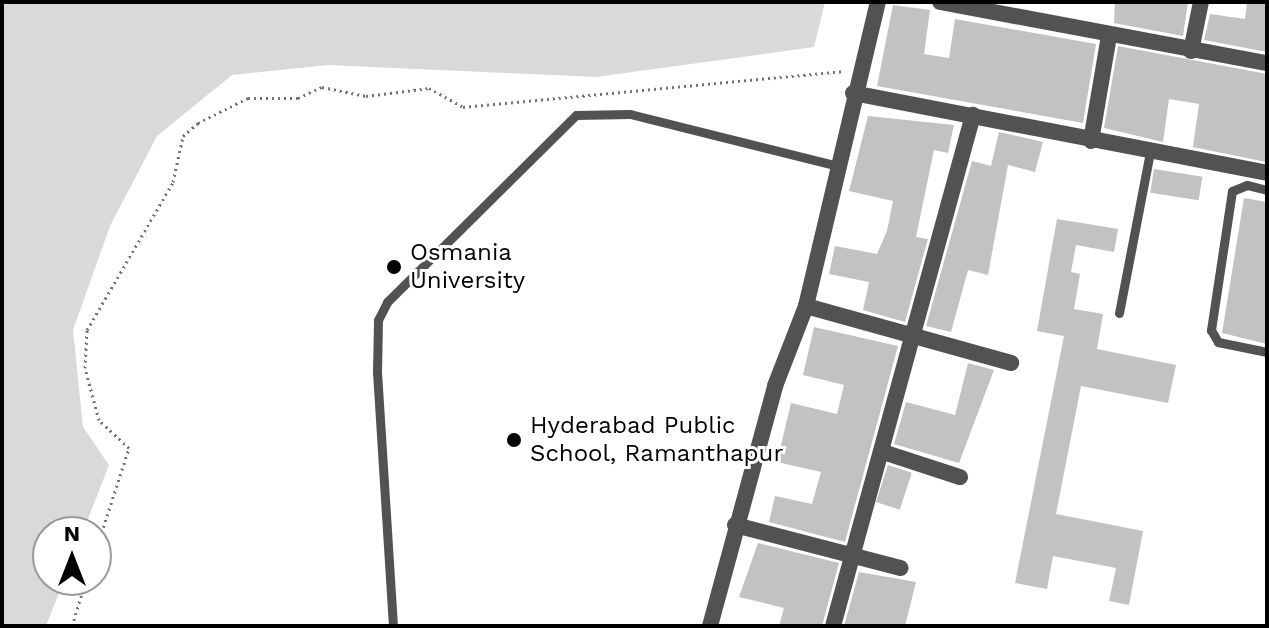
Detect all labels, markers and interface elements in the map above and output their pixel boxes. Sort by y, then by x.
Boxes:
place label: Osmania University [410,239,525,295]
marker: Osmania University [385,258,403,276]
place label: Hyderabad Public School, Ramanthapur [530,412,783,468]
marker: Hyderabad Public School, Ramanthapur [505,431,523,449]
north arrow [32,516,112,596]
text: N [64,521,80,546]

